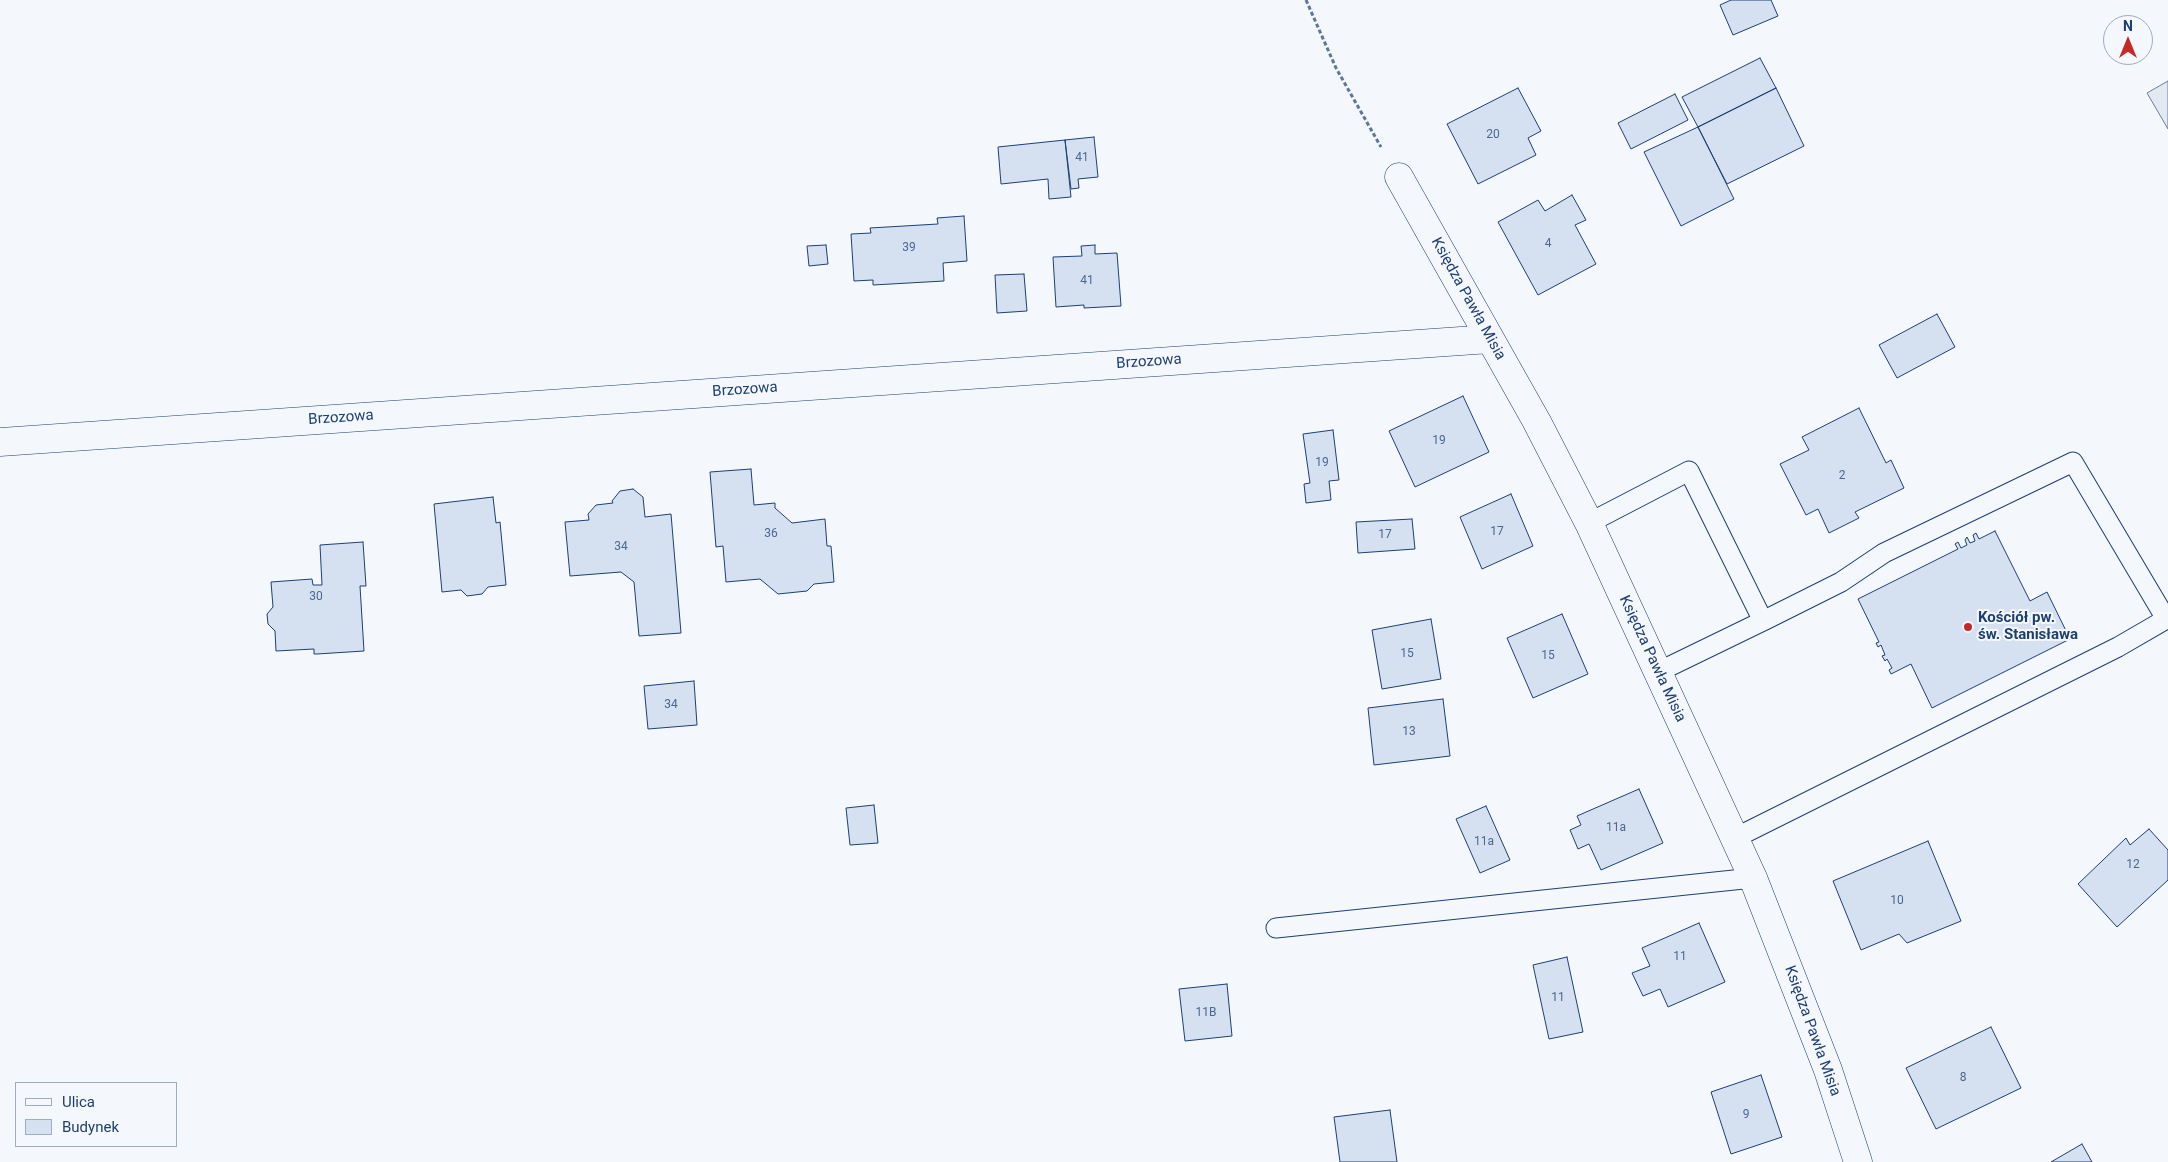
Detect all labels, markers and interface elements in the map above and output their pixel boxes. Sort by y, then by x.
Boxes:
north arrow [2103,15,2153,65]
text: N [2123,18,2133,34]
house number: 20 [1486,128,1500,142]
house number: 41 [1075,151,1089,165]
street label: Księdza Pawła Misia [1427,234,1509,364]
house number: 4 [1545,237,1551,251]
house number: 39 [902,241,916,255]
house number: 41 [1080,274,1094,288]
street label: Brzozowa [1116,351,1182,373]
street label: Brzozowa [712,379,778,401]
street label: Brzozowa [308,407,374,429]
house number: 19 [1432,434,1446,448]
house number: 19 [1315,456,1329,470]
house number: 2 [1839,469,1845,483]
house number: 17 [1490,525,1504,539]
house number: 36 [764,527,778,541]
house number: 17 [1378,528,1392,542]
house number: 34 [614,540,628,554]
house number: 30 [309,590,323,604]
street label: Księdza Pawła Misia [1615,593,1689,725]
place label: Kościół pw. św. Stanisława [1978,609,2078,644]
marker: Kościół pw. św. Stanisława [1962,621,1974,633]
house number: 15 [1400,647,1414,661]
house number: 15 [1541,649,1555,663]
house number: 34 [664,698,678,712]
house number: 13 [1402,725,1416,739]
house number: 11a [1606,821,1626,835]
house number: 11a [1474,835,1494,849]
house number: 12 [2126,858,2140,872]
house number: 10 [1890,894,1904,908]
house number: 11 [1673,950,1687,964]
street label: Księdza Pawła Misia [1780,963,1844,1099]
house number: 11 [1551,991,1565,1005]
house number: 11B [1196,1006,1216,1020]
house number: 8 [1960,1071,1966,1085]
legend [15,1082,178,1147]
text: Ulica [62,1093,95,1111]
house number: 9 [1743,1108,1749,1122]
text: Budynek [62,1118,119,1136]

